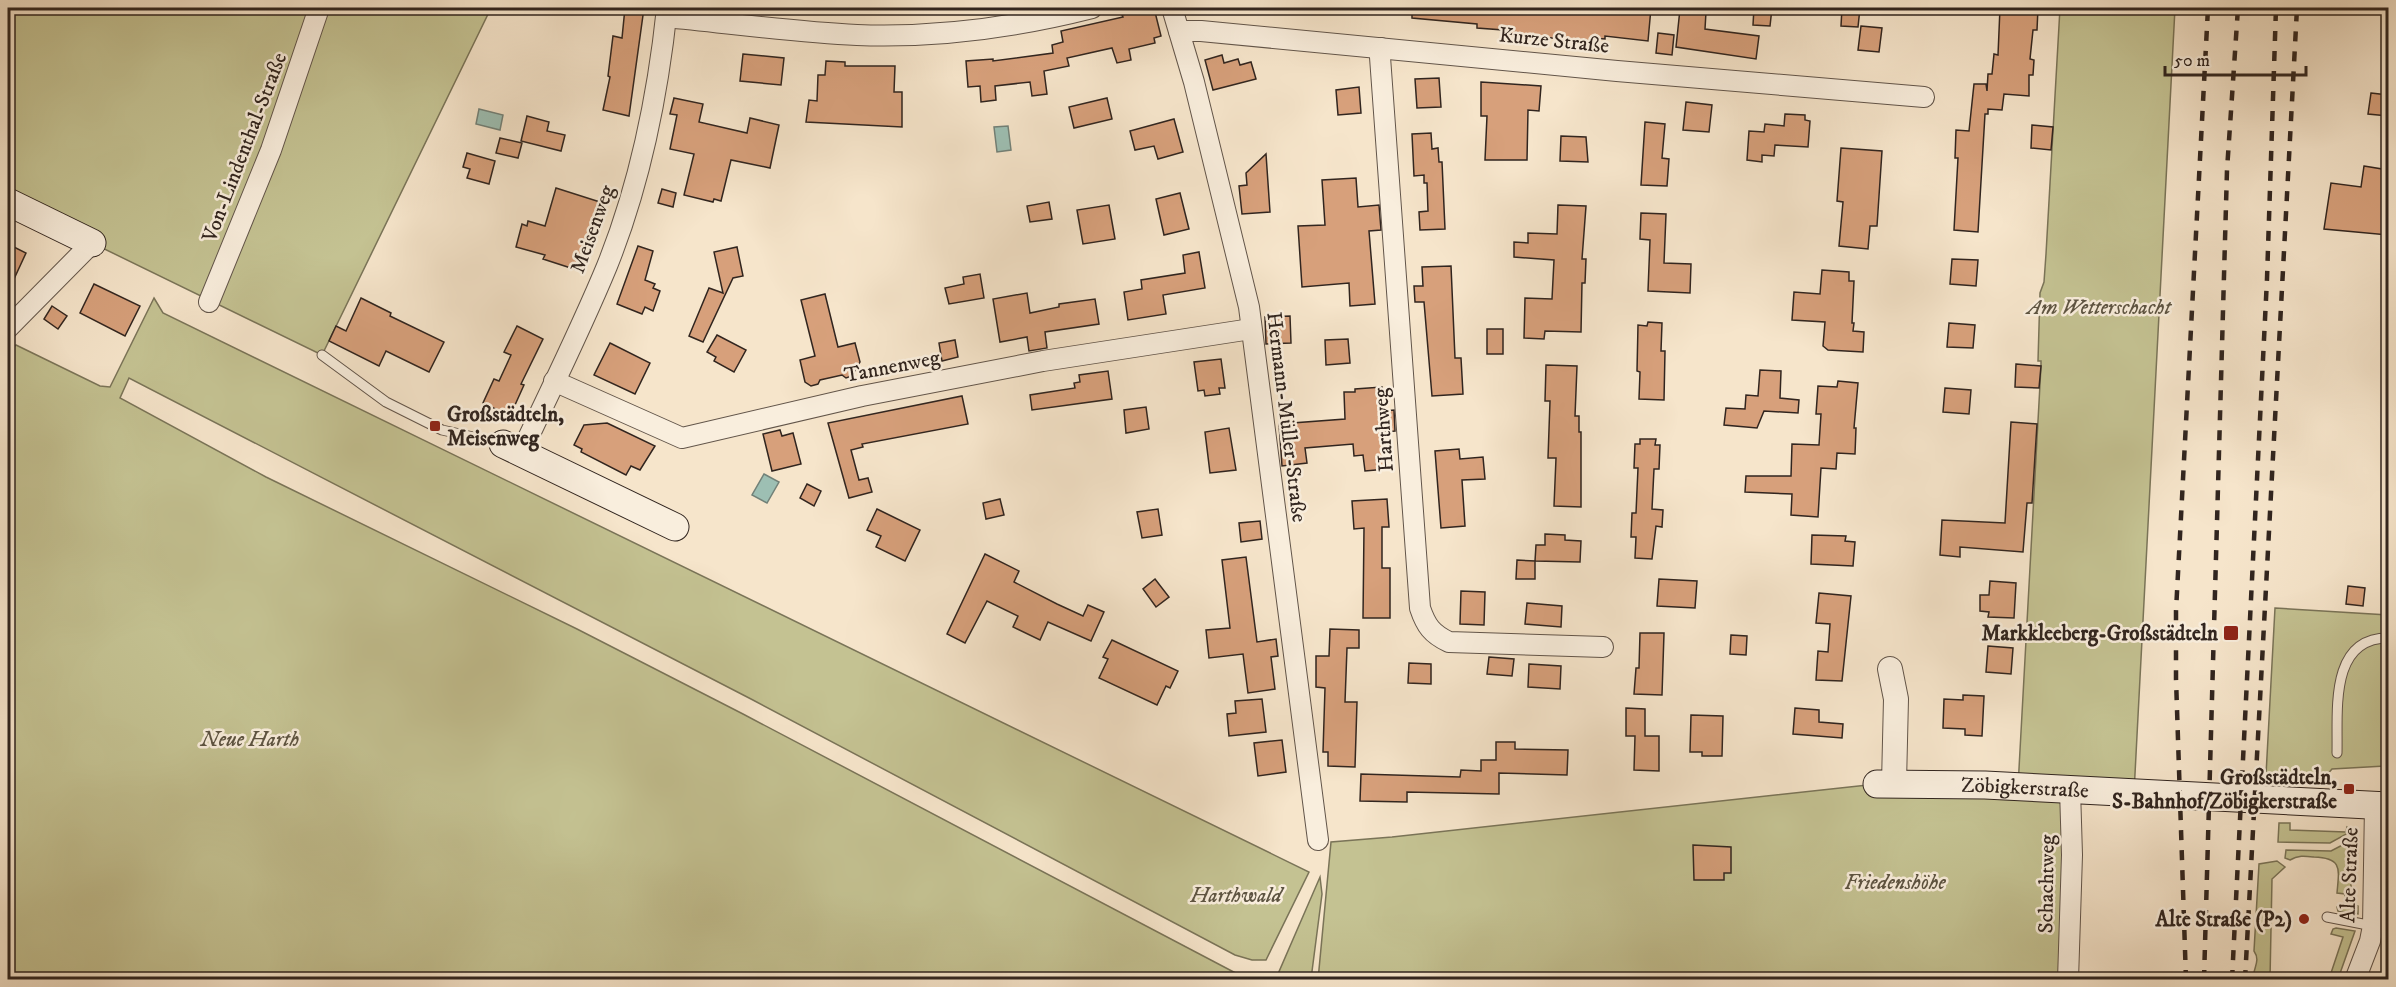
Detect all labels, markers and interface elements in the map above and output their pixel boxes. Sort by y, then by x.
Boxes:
street label: Kurze Straße [1497,22,1611,60]
scale bar [2165,39,2306,77]
street label: Von-Lindenthal-Straße [196,49,293,247]
text: 50 m [2174,50,2210,72]
street label: Meisenweg [565,181,621,277]
park label: Am Wetterschacht [2025,295,2172,321]
street label: Hermann-Müller-Straße [1260,311,1312,524]
street label: Tannenweg [842,345,943,389]
street label: Harthweg [1368,386,1400,473]
place label: Großstädteln, Meisenweg [447,402,564,452]
marker: Großstädteln, Meisenweg [428,419,442,433]
place label: Markkleeberg-Großstädteln [1981,621,2219,647]
marker: Markkleeberg-Großstädteln [2222,624,2240,642]
park label: Neue Harth [200,727,299,753]
place label: Großstädteln, S-Bahnhof/Zöbigkerstraße [2112,765,2337,815]
street label: Zöbigkerstraße [1961,773,2090,804]
marker: Großstädteln, S-Bahnhof/Zöbigkerstraße [2342,782,2356,796]
street label: Alte Straße [2335,827,2365,923]
street label: Schachtweg [2033,834,2061,934]
park label: Friedenshöhe [1844,870,1946,896]
park label: Harthwald [1189,883,1285,909]
place label: Alte Straße (P2) [2155,907,2292,933]
marker: Alte Straße (P2) [2297,912,2311,926]

